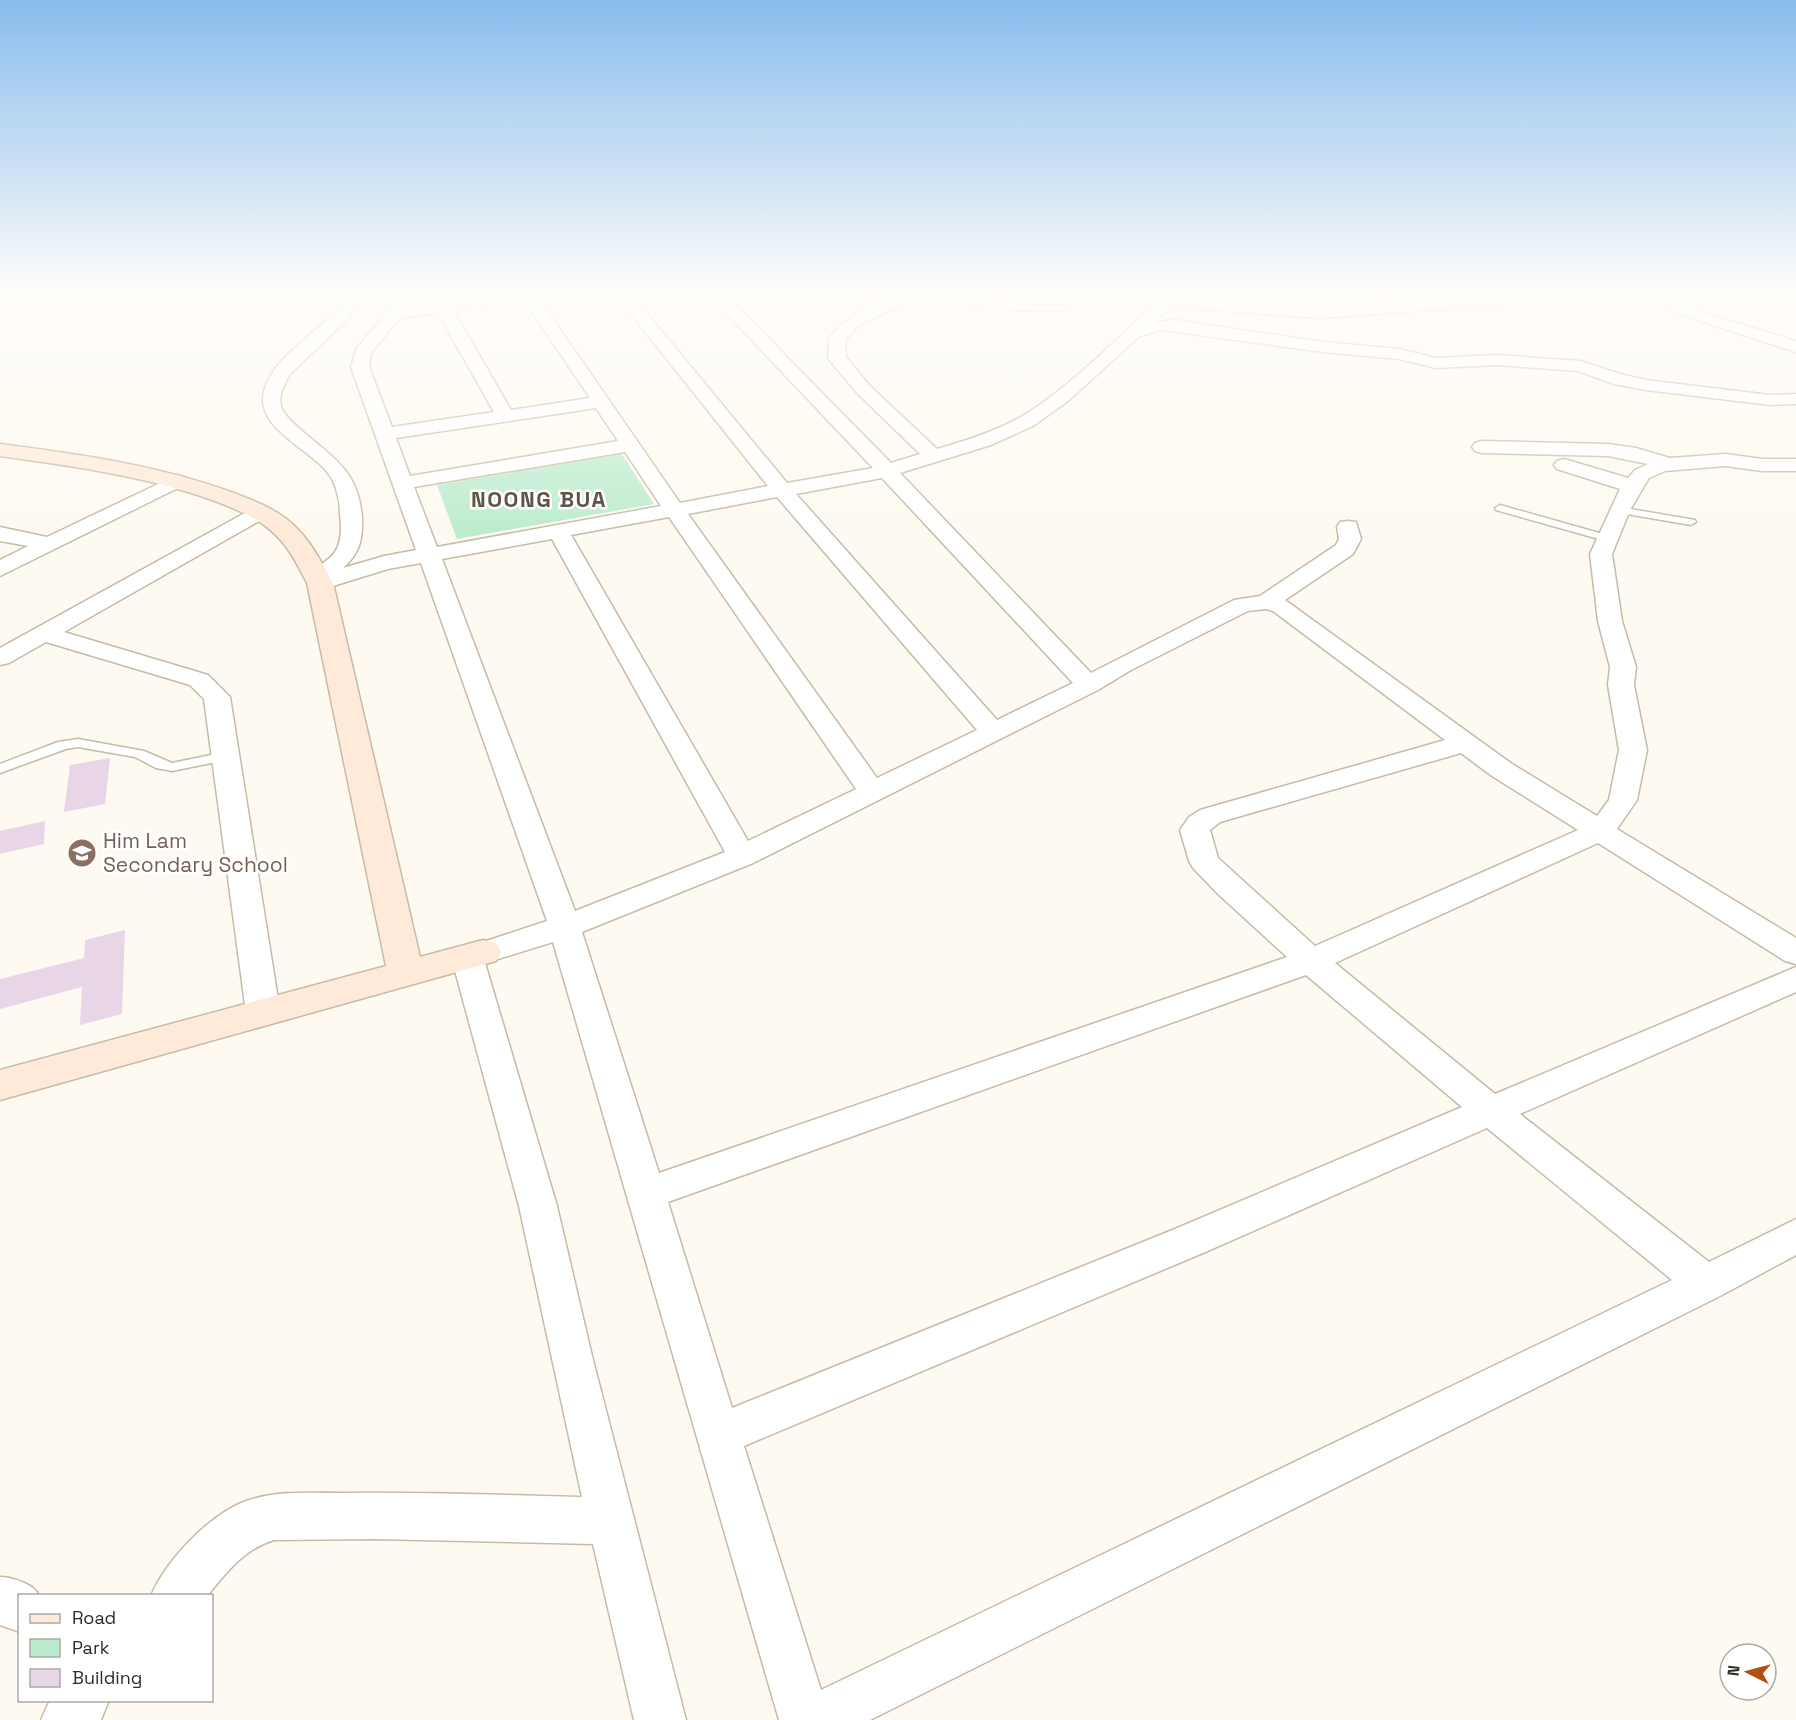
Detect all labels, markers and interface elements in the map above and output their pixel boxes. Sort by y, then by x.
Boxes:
district label: NOONG BUA [471,485,607,513]
place label: Him Lam Secondary School [103,827,288,878]
school or university icon: Him Lam Secondary School [66,837,98,869]
legend [18,1594,213,1702]
text: Road [72,1606,116,1629]
text: Park [72,1636,110,1659]
north arrow [1718,1642,1778,1702]
text: N [1723,1664,1745,1677]
text: Building [72,1666,142,1689]

